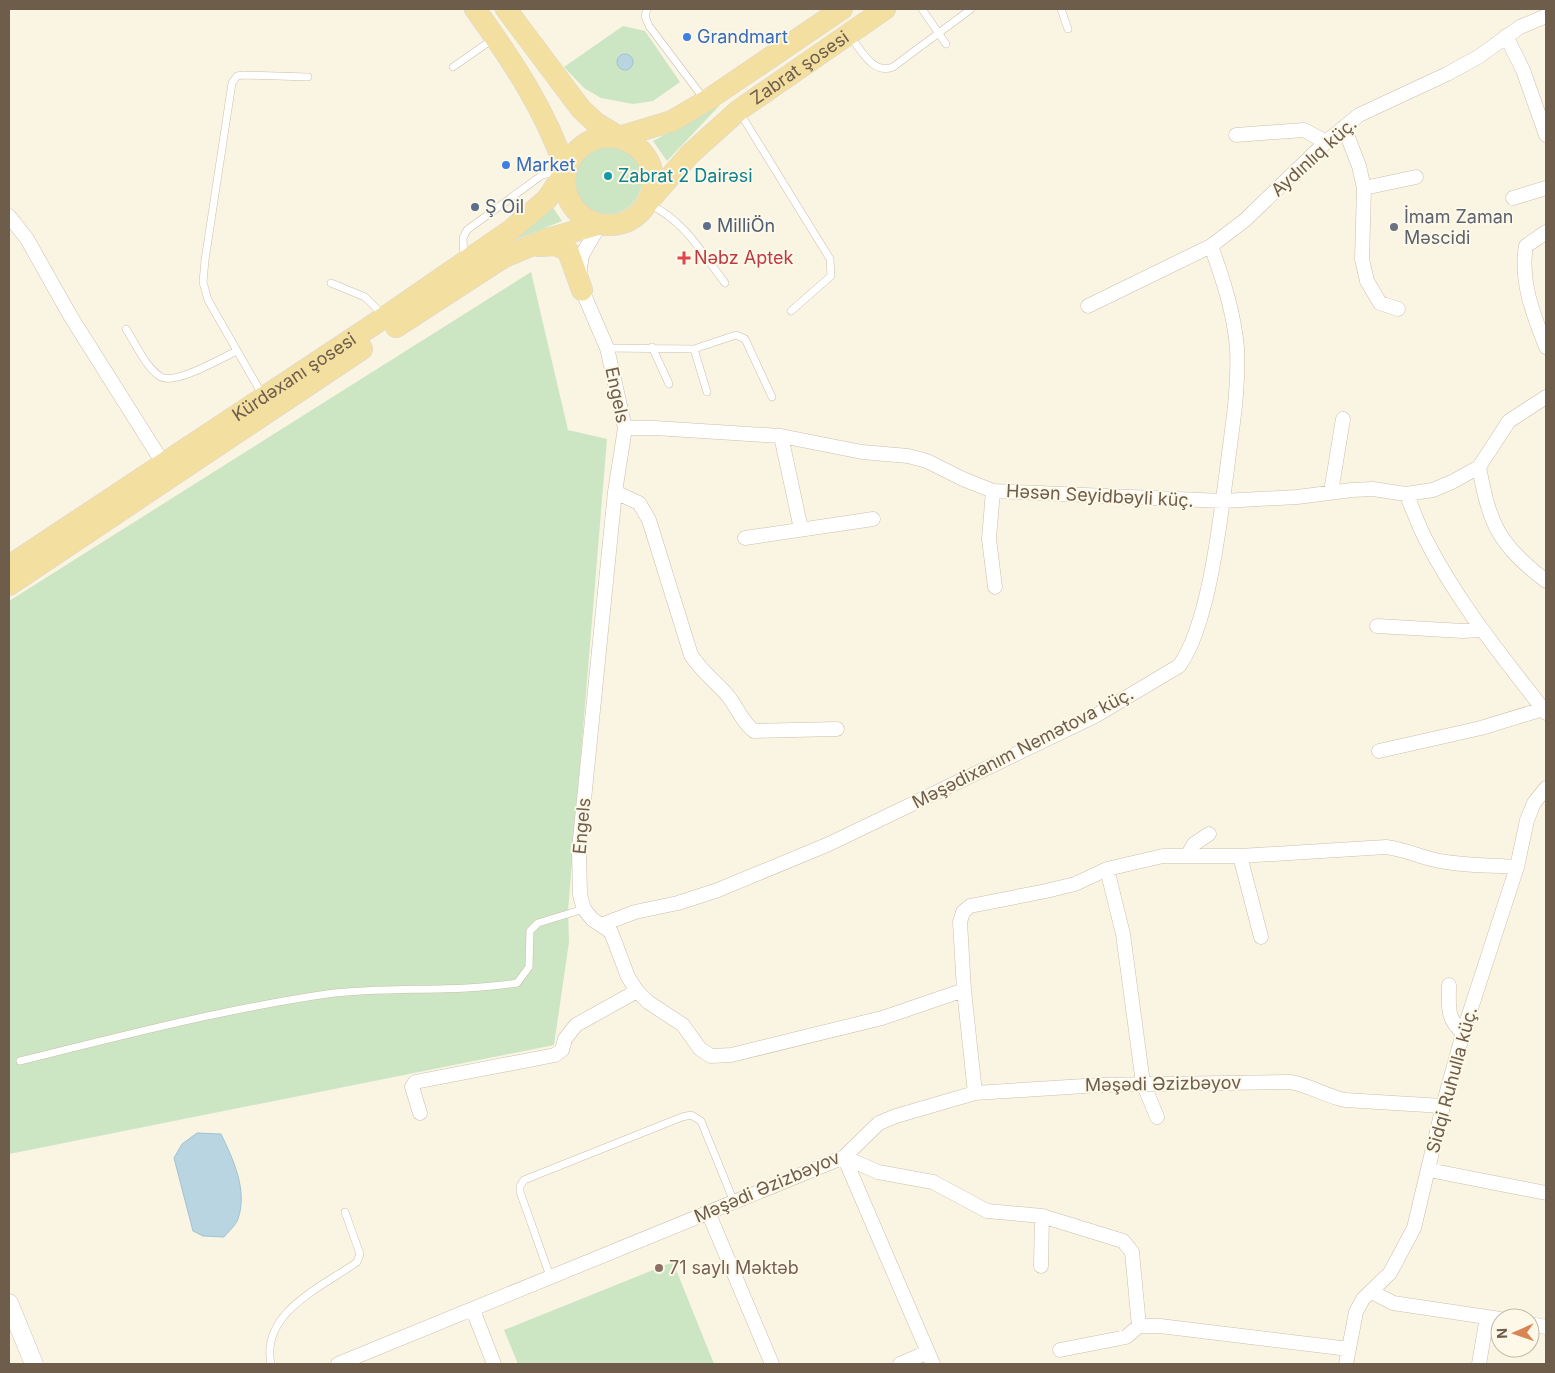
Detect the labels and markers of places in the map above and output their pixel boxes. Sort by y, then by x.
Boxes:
place label: Grandmart [697,26,788,47]
marker: Grandmart [681,31,693,43]
place label: Market [516,154,575,175]
marker: Market [500,159,512,171]
place label: Zabrat 2 Dairəsi [618,165,753,186]
marker: Zabrat 2 Dairəsi [602,170,614,182]
place label: Ş Oil [485,196,524,217]
marker: Ş Oil [469,201,481,213]
place label: İmam Zaman Məscidi [1404,205,1513,248]
place label: MilliÖn [717,214,775,236]
marker: MilliÖn [701,220,713,232]
marker: İmam Zaman Məscidi [1388,221,1400,233]
place label: Nəbz Aptek [694,247,793,268]
marker: Nəbz Aptek [678,252,690,264]
place label: 71 saylı Məktəb [669,1257,799,1278]
marker: 71 saylı Məktəb [653,1262,665,1274]

